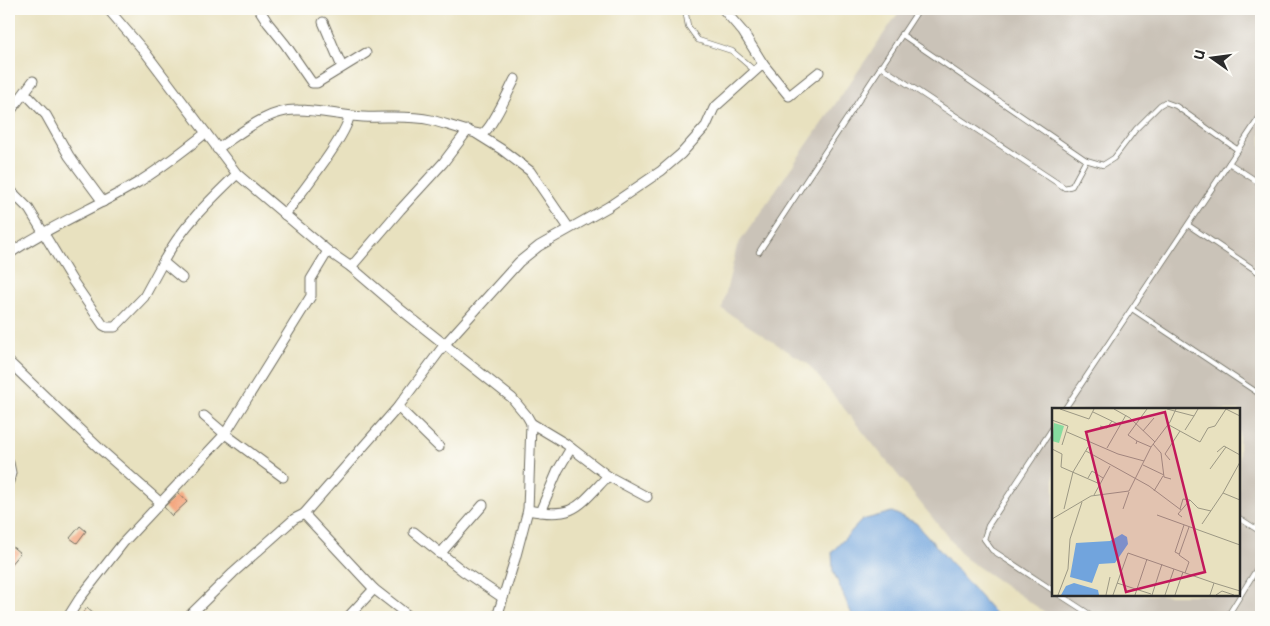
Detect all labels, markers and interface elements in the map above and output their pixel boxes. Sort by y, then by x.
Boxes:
north arrow [1188,32,1238,82]
text: U [1188,48,1209,62]
inset map [1052,408,1240,596]

